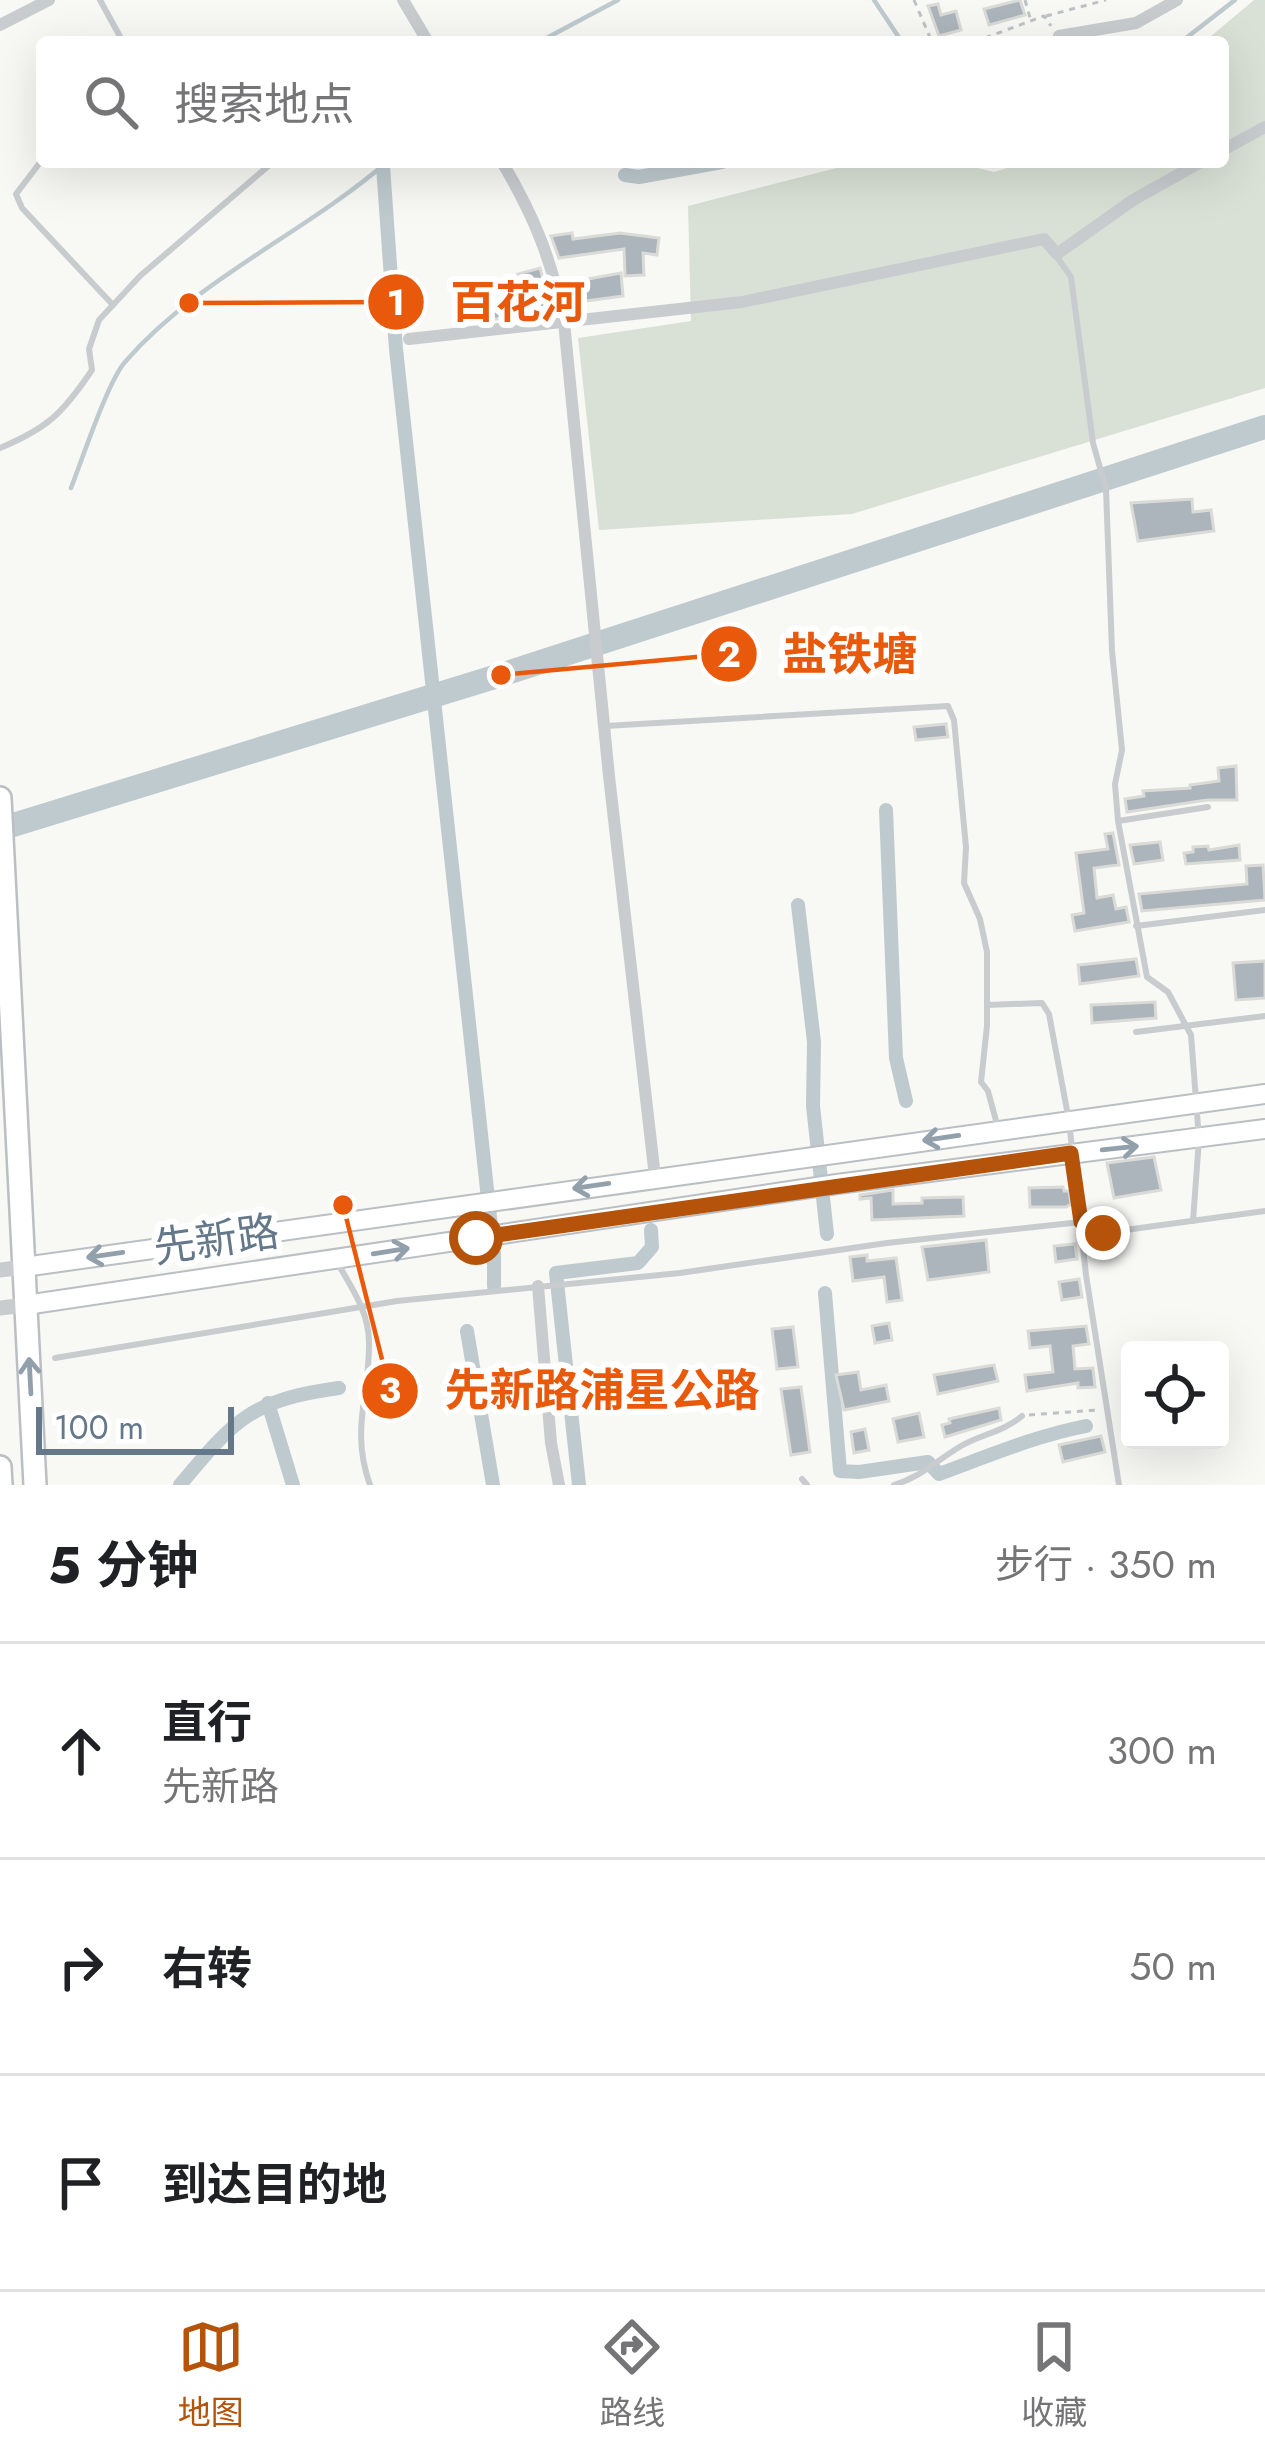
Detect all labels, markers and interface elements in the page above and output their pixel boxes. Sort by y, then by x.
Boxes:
search box [36,36,1229,168]
icon: search [78,69,144,135]
text: 搜索地点 [174,72,354,137]
callout: 百花河 [366,262,609,343]
text: 百花河 [450,270,586,335]
text: 1 [387,276,405,328]
callout: 盐铁塘 [699,614,942,695]
text: 盐铁塘 [782,622,918,687]
text: 2 [717,628,741,680]
one-way arrow [922,1127,961,1150]
one-way arrow [1100,1136,1139,1158]
one-way arrow [572,1175,611,1198]
street label: 先新路 [149,1201,283,1278]
route end [1076,1206,1130,1260]
route start [449,1211,503,1265]
one-way arrow [371,1239,410,1262]
one-way arrow [87,1244,126,1267]
map controls [1121,1341,1229,1449]
button: locate [1121,1341,1229,1449]
callout: 先新路浦星公路 [360,1350,783,1431]
one-way arrow [18,1357,41,1396]
text: 先新路浦星公路 [444,1358,760,1423]
text: 3 [379,1364,401,1416]
scale bar [36,1401,234,1454]
text: 100 m [54,1404,144,1451]
text: 5 分钟 [48,1528,198,1602]
text: 步行 · 350 m [995,1536,1217,1593]
text: 直行 [162,1690,252,1755]
icon: ahead [48,1718,114,1784]
text: 300 m [1107,1722,1217,1779]
text: 先新路 [162,1758,279,1815]
icon: right [48,1934,114,2000]
text: 右转 [162,1936,252,2001]
text: 50 m [1129,1938,1217,1995]
icon: arrive [48,2150,114,2216]
text: 到达目的地 [162,2152,387,2217]
tab: 地图 [178,2314,244,2436]
tab: 路线 [599,2314,665,2436]
tab: 收藏 [1021,2314,1087,2436]

